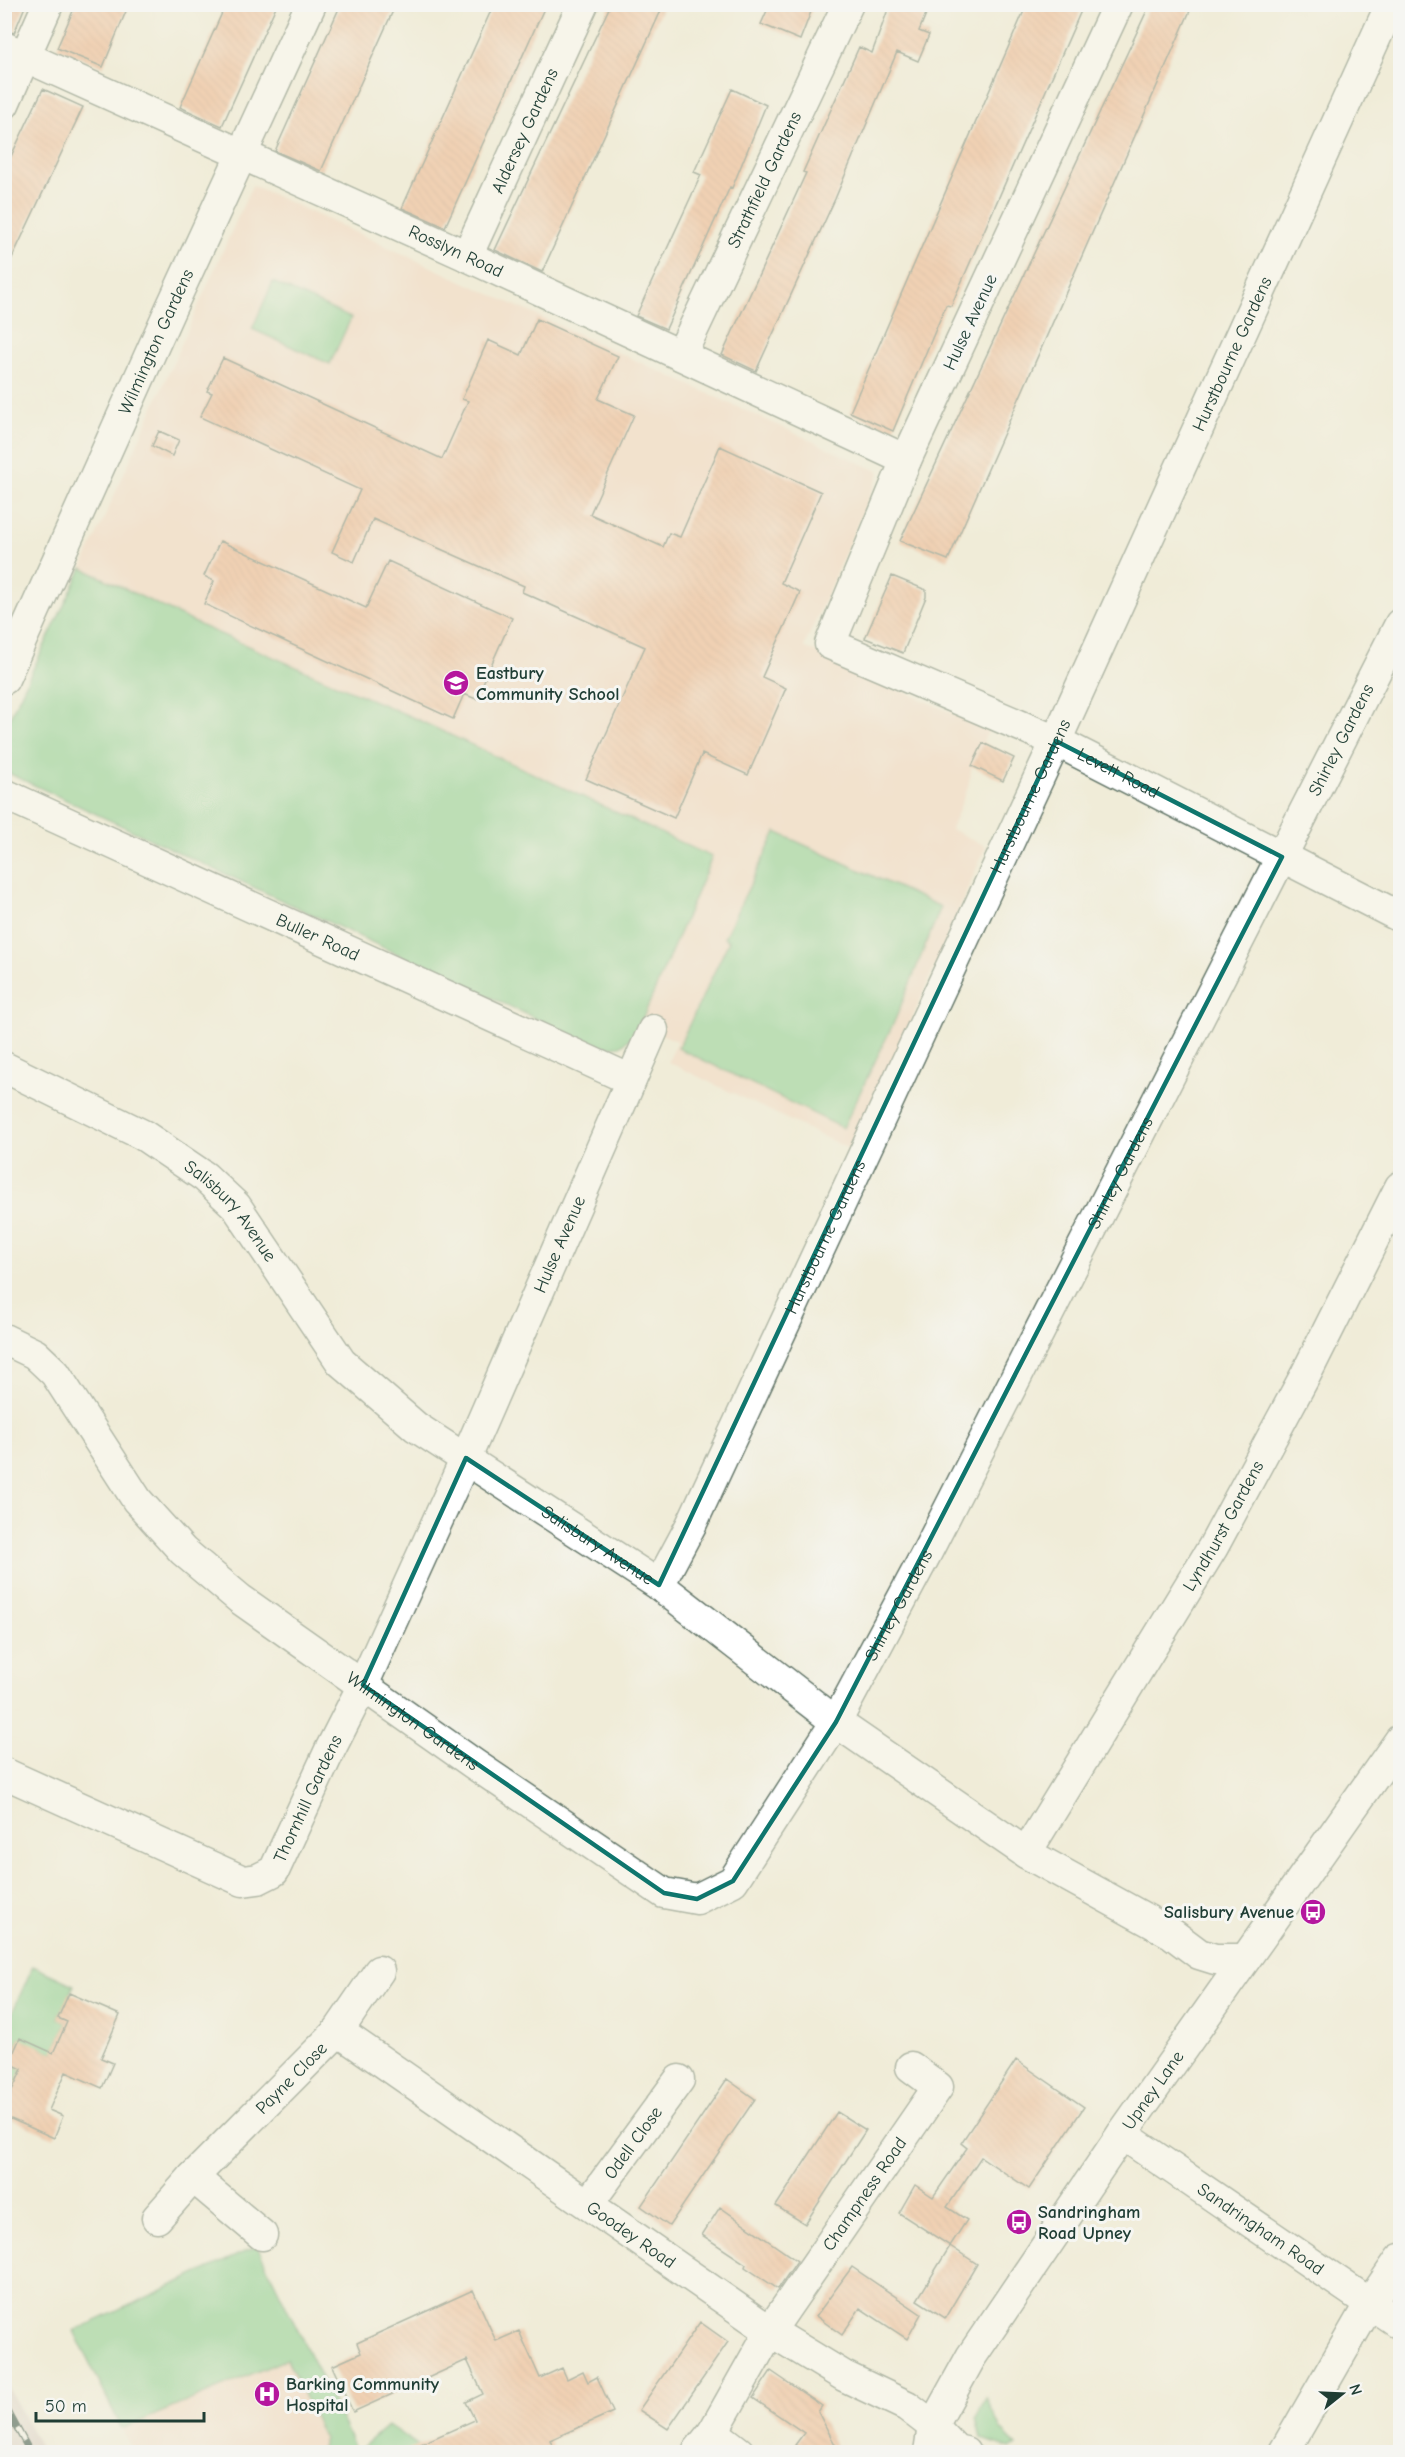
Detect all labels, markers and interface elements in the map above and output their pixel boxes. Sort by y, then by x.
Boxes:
street label: Aldersey Gardens [487,65,563,197]
street label: Strathfield Gardens [723,108,806,252]
street label: Rosslyn Road [405,221,507,282]
street label: Wilmington Gardens [114,266,198,418]
street label: Hulse Avenue [939,271,1002,374]
street label: Hurstbourne Gardens [1188,274,1277,435]
place label: Eastbury Community School [476,663,619,705]
school or university icon: Eastbury Community School [441,668,471,698]
street label: Shirley Gardens [1304,681,1379,800]
street label: Hurstbourne Gardens [986,716,1075,877]
street label: Levett Road [1074,744,1163,803]
street label: Buller Road [273,910,363,966]
street label: Shirley Gardens [1083,1114,1158,1233]
street label: Salisbury Avenue [180,1156,280,1266]
street label: Hurstbourne Gardens [781,1157,871,1317]
street label: Hulse Avenue [529,1193,590,1296]
street label: Lyndhurst Gardens [1179,1457,1268,1595]
street label: Salisbury Avenue [537,1501,657,1590]
street label: Shirley Gardens [861,1547,937,1665]
street label: Wilmington Gardens [342,1667,483,1775]
street label: Thornhill Gardens [269,1732,347,1866]
bus stop icon: Salisbury Avenue [1298,1897,1328,1927]
place label: Salisbury Avenue [1164,1902,1294,1923]
street label: Payne Close [252,2038,332,2119]
street label: Upney Lane [1118,2047,1188,2134]
street label: Odell Close [600,2103,667,2183]
street label: Champness Road [818,2133,911,2255]
street label: Sandringham Road [1193,2179,1328,2280]
street label: Goodey Road [582,2197,679,2273]
place label: Sandringham Road Upney [1038,2202,1140,2244]
bus stop icon: Sandringham Road Upney [1004,2207,1034,2237]
north arrow [1312,2364,1372,2424]
place label: Barking Community Hospital [286,2374,440,2416]
hospital icon: Barking Community Hospital [252,2379,282,2409]
text: N [1345,2382,1365,2397]
scale bar [36,2385,204,2423]
text: 50 m [45,2396,87,2417]

